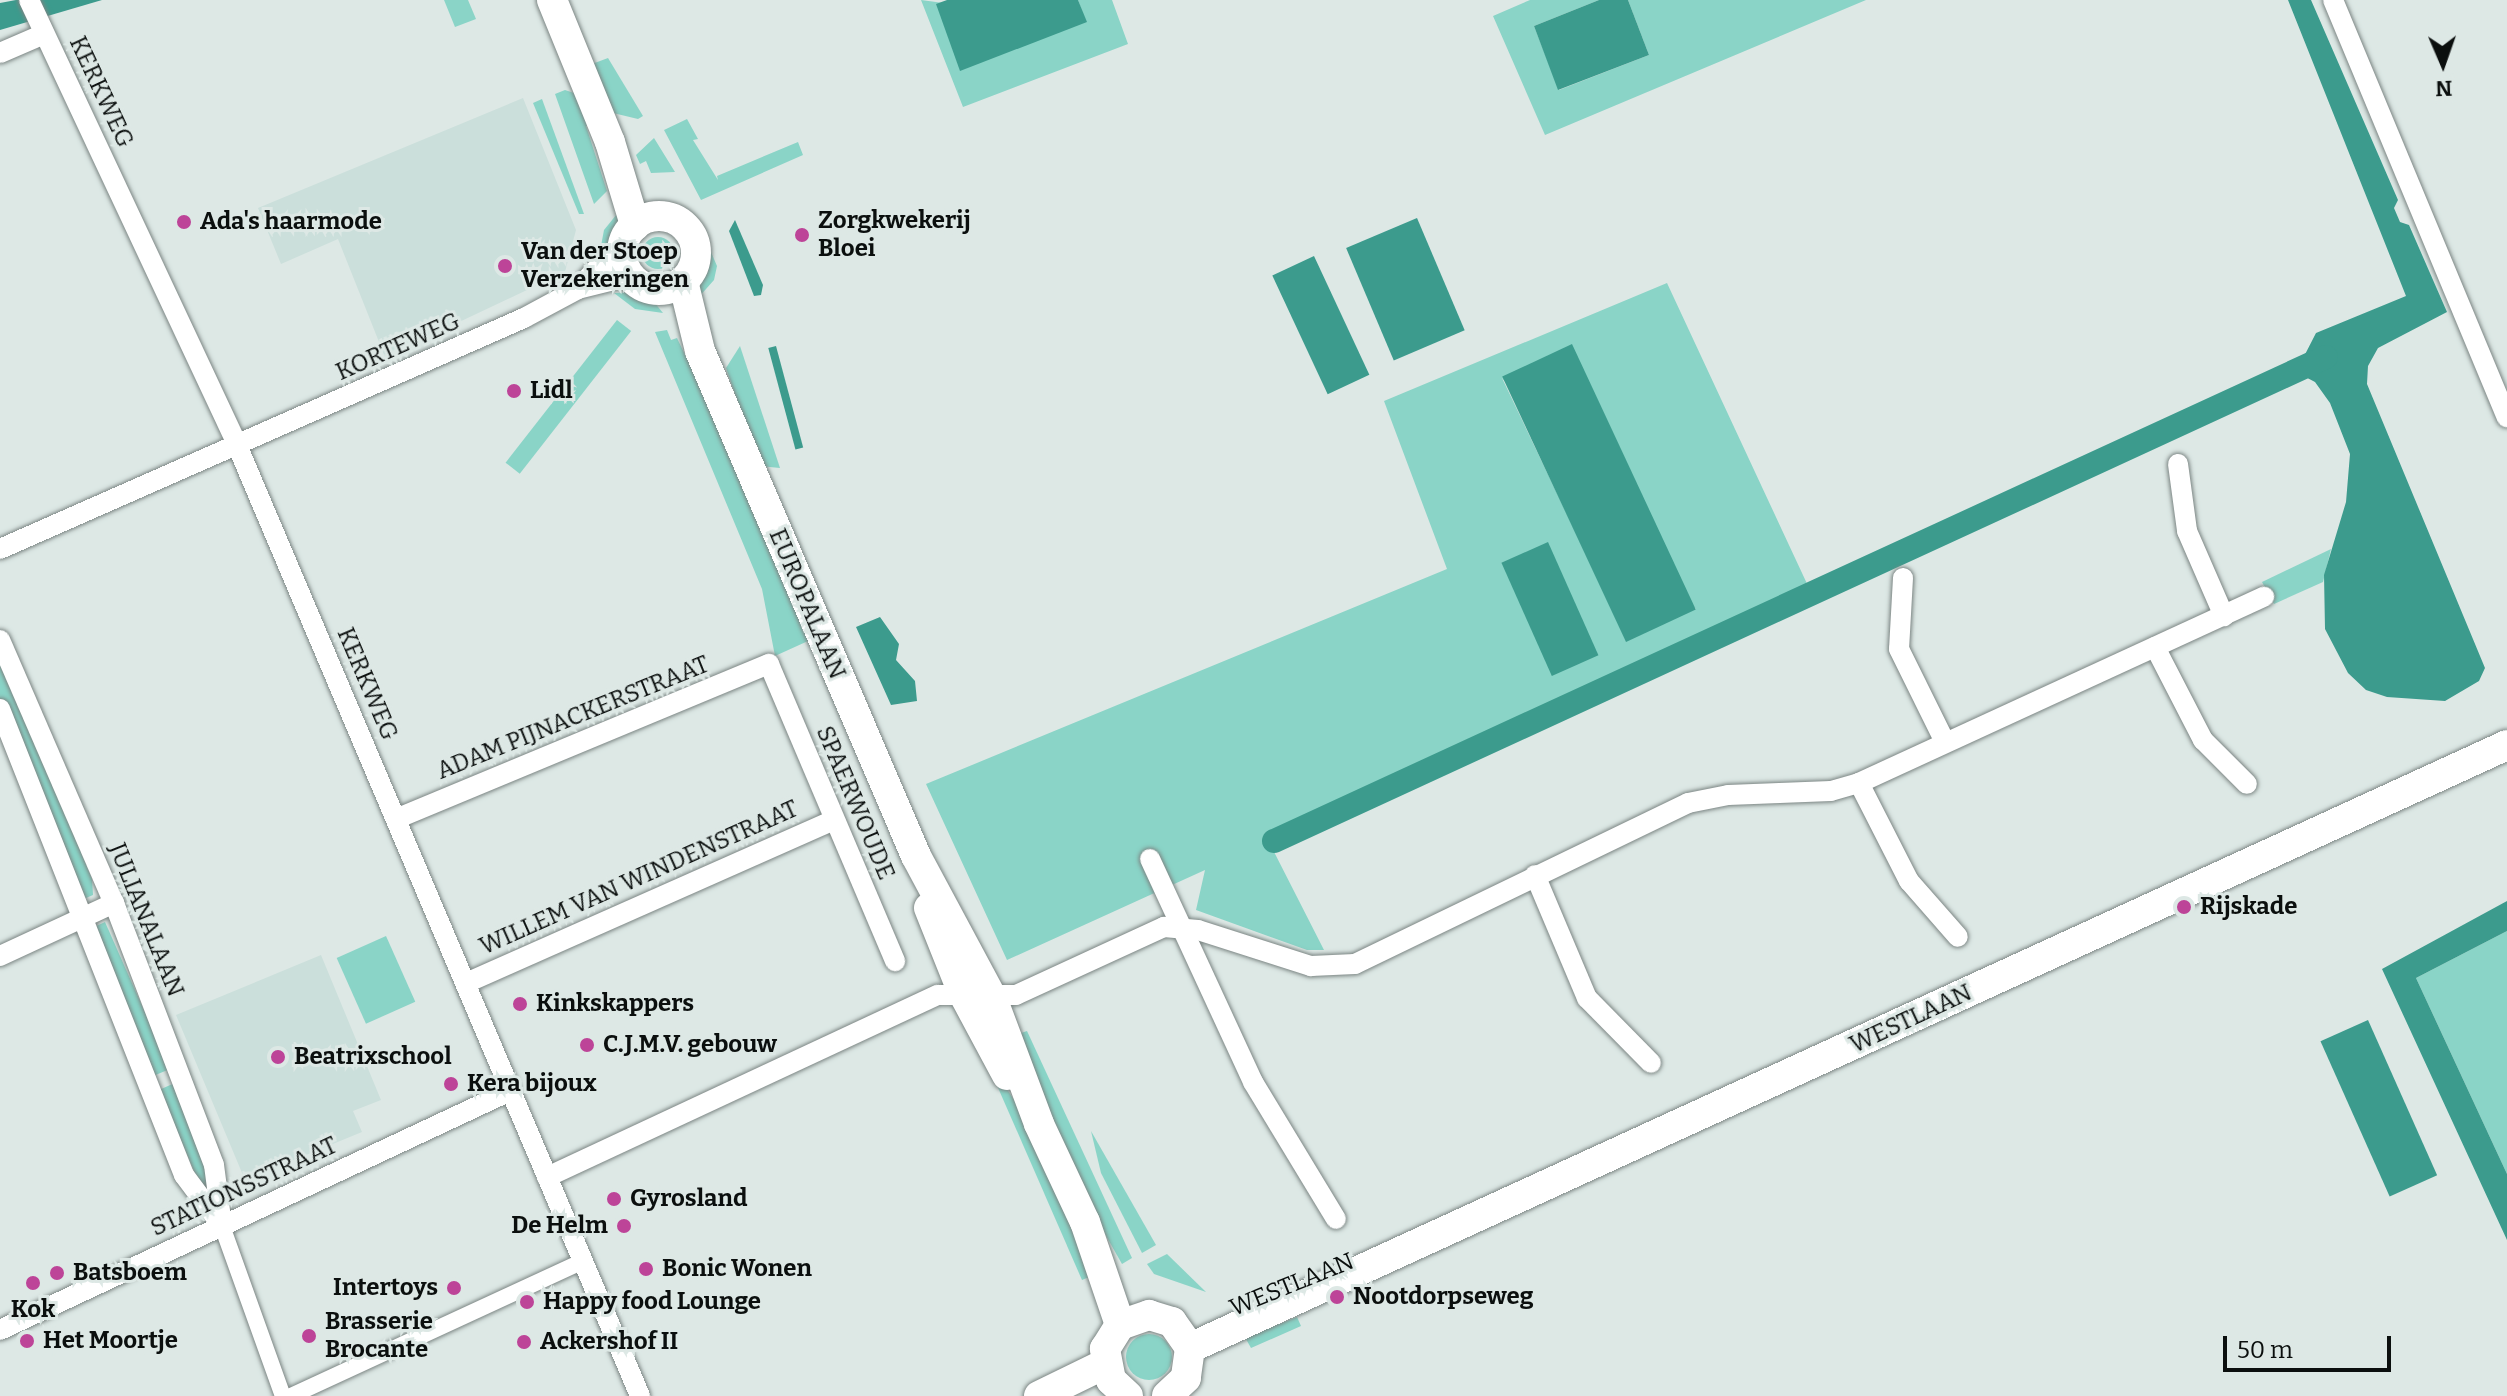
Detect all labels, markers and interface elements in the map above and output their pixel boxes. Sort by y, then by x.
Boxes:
north arrow [2403,24,2483,104]
street label: KERKWEG [63,32,139,152]
text: N [2435,75,2453,102]
place label: Zorgkwekerij Bloei [818,207,971,263]
place label: Ada's haarmode [200,208,382,236]
marker: Ada's haarmode [175,213,193,231]
marker: Zorgkwekerij Bloei [793,226,811,244]
place label: Van der Stoep Verzekeringen [521,238,689,294]
marker: Van der Stoep Verzekeringen [496,257,514,275]
street label: KORTEWEG [332,307,464,387]
place label: Lidl [530,377,573,405]
marker: Lidl [505,382,523,400]
street label: EUROPALAAN [762,524,852,684]
street label: KERKWEG [330,623,404,745]
street label: ADAM PIJNACKERSTRAAT [433,650,713,786]
street label: SPAERWOUDE [810,722,900,884]
street label: WILLEM VAN WINDENSTRAAT [475,795,803,961]
street label: JULIANALAAN [102,839,190,1001]
place label: Rijskade [2200,893,2297,921]
marker: Rijskade [2175,898,2193,916]
street label: WESTLAAN [1845,978,1977,1060]
place label: Kinkskappers [536,990,694,1018]
marker: Kinkskappers [511,995,529,1013]
place label: C.J.M.V. gebouw [603,1031,777,1059]
marker: C.J.M.V. gebouw [578,1036,596,1054]
place label: Beatrixschool [294,1043,452,1071]
marker: Beatrixschool [269,1048,287,1066]
place label: Kera bijoux [467,1070,597,1098]
marker: Kera bijoux [442,1075,460,1093]
street label: STATIONSSTRAAT [146,1131,342,1243]
place label: Gyrosland [630,1185,747,1213]
marker: Gyrosland [605,1190,623,1208]
place label: De Helm [511,1212,608,1240]
marker: De Helm [615,1217,633,1235]
street label: WESTLAAN [1226,1247,1358,1323]
place label: Bonic Wonen [662,1255,812,1283]
place label: Batsboem [73,1259,187,1287]
marker: Bonic Wonen [637,1260,655,1278]
marker: Batsboem [48,1264,66,1282]
marker: Kok [24,1274,42,1292]
place label: Intertoys [333,1274,438,1302]
marker: Intertoys [445,1279,463,1297]
place label: Nootdorpseweg [1353,1283,1533,1311]
place label: Happy food Lounge [543,1288,761,1316]
marker: Nootdorpseweg [1328,1288,1346,1306]
marker: Happy food Lounge [518,1293,536,1311]
place label: Kok [11,1296,55,1324]
place label: Brasserie Brocante [325,1308,433,1364]
scale bar [2227,1320,2395,1370]
place label: Het Moortje [43,1327,178,1355]
marker: Brasserie Brocante [300,1327,318,1345]
place label: Ackershof II [540,1328,678,1356]
marker: Het Moortje [18,1332,36,1350]
marker: Ackershof II [515,1333,533,1351]
text: 50 m [2237,1336,2293,1364]

